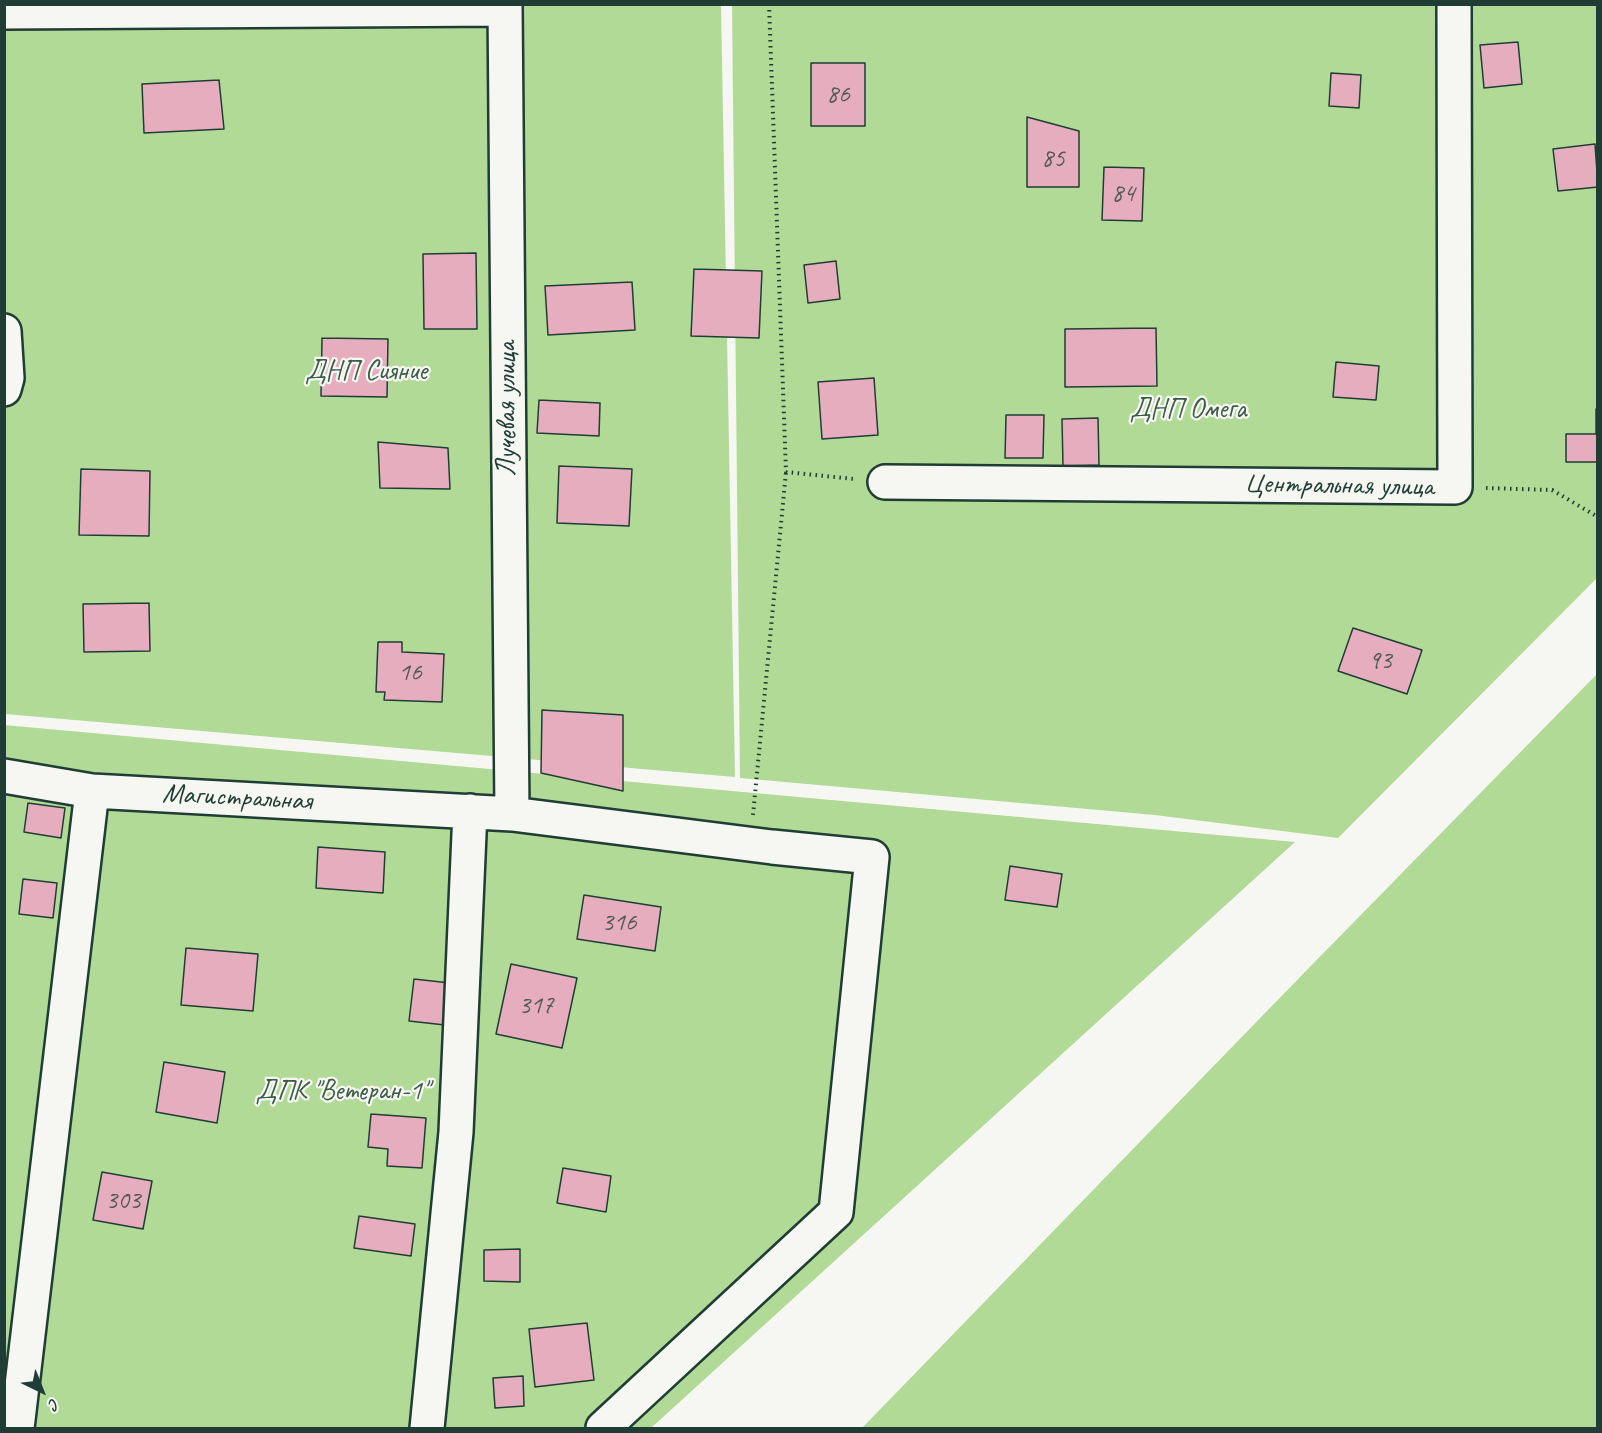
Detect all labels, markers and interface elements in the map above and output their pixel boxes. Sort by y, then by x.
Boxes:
house number: 86 [826,79,850,111]
house number: 85 [1041,143,1065,175]
house number: 84 [1111,178,1135,210]
street label: Лучевая улица [491,341,525,477]
park label: ДНП Сияние [305,355,427,389]
park label: ДНП Омега [1130,393,1246,427]
street label: Центральная улица [1244,468,1434,504]
house number: 93 [1368,645,1392,677]
house number: 16 [398,657,422,689]
street label: Магистральная [161,777,313,819]
house number: 316 [601,907,637,939]
house number: 317 [518,990,554,1022]
park label: ДПК "Ветеран-1" [255,1075,429,1109]
house number: 303 [105,1185,141,1217]
north arrow [12,1361,72,1421]
text: С [45,1394,64,1414]

